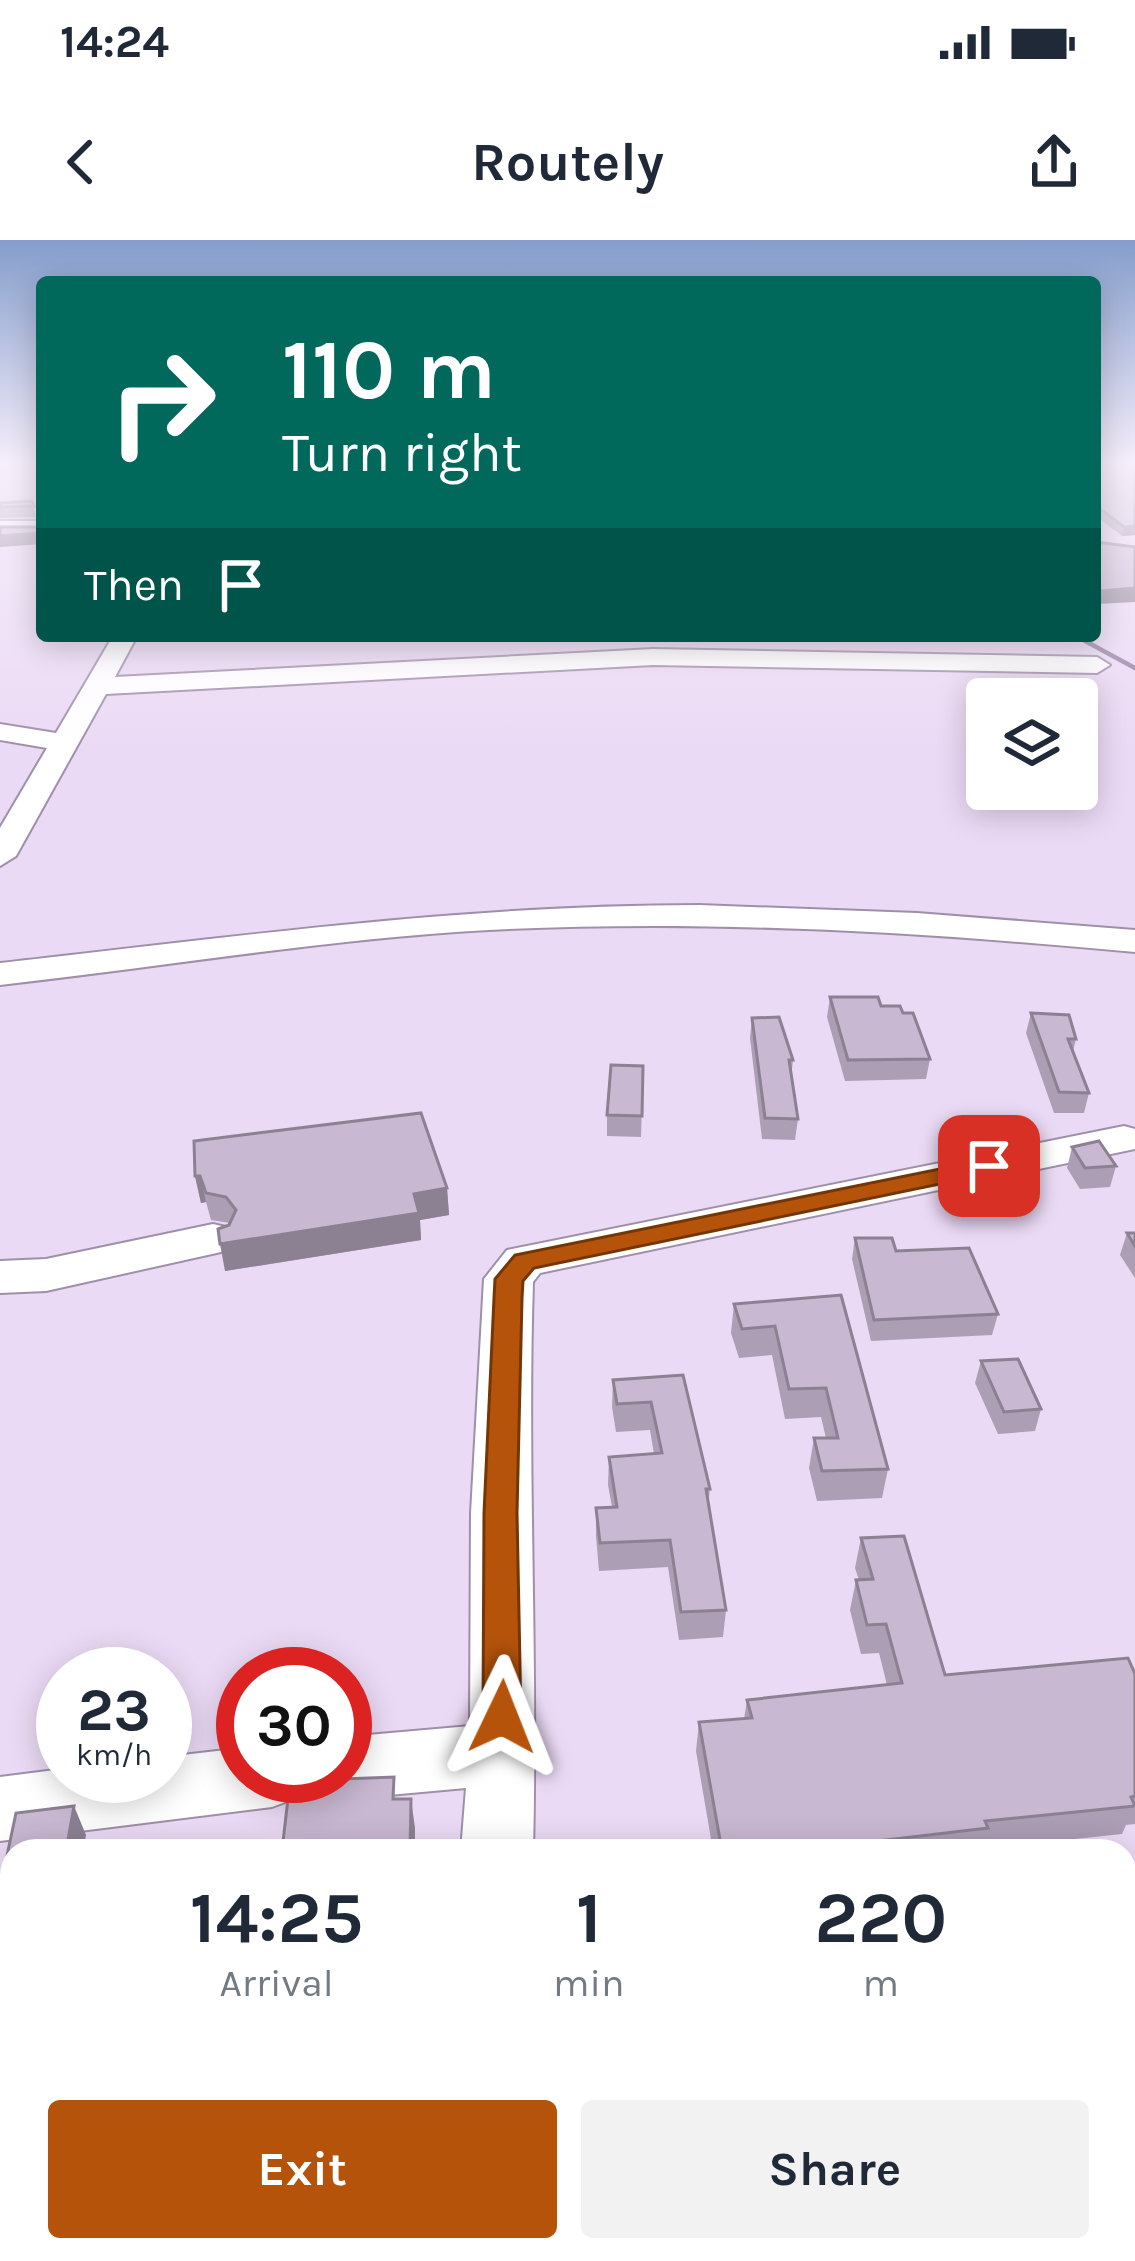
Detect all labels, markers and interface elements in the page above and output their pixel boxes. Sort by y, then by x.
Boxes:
text: 14:24 [60,16,169,68]
icon: back [48,129,114,195]
icon: share [1021,129,1087,195]
text: Routely [471,130,664,194]
text: 110 m [282,321,496,419]
icon: right [84,324,240,480]
text: Turn right [282,421,522,485]
icon: arrive [208,552,274,618]
text: Then [84,559,184,611]
map controls [966,678,1098,810]
button: layers [966,678,1098,810]
pin [938,1115,1040,1217]
icon: arrive [956,1133,1022,1199]
speed limit sign: 30 [216,1647,372,1803]
position arrow [439,1654,565,1780]
text: 23 [77,1675,151,1745]
text: km/h [76,1737,152,1773]
text: 14:25 [190,1876,363,1960]
text: 1 [576,1876,602,1960]
text: 220 [814,1876,947,1960]
text: Arrival [219,1960,334,2006]
text: min [553,1960,625,2006]
text: m [863,1960,899,2006]
button: Exit [48,2100,557,2238]
button: Share [581,2100,1089,2238]

